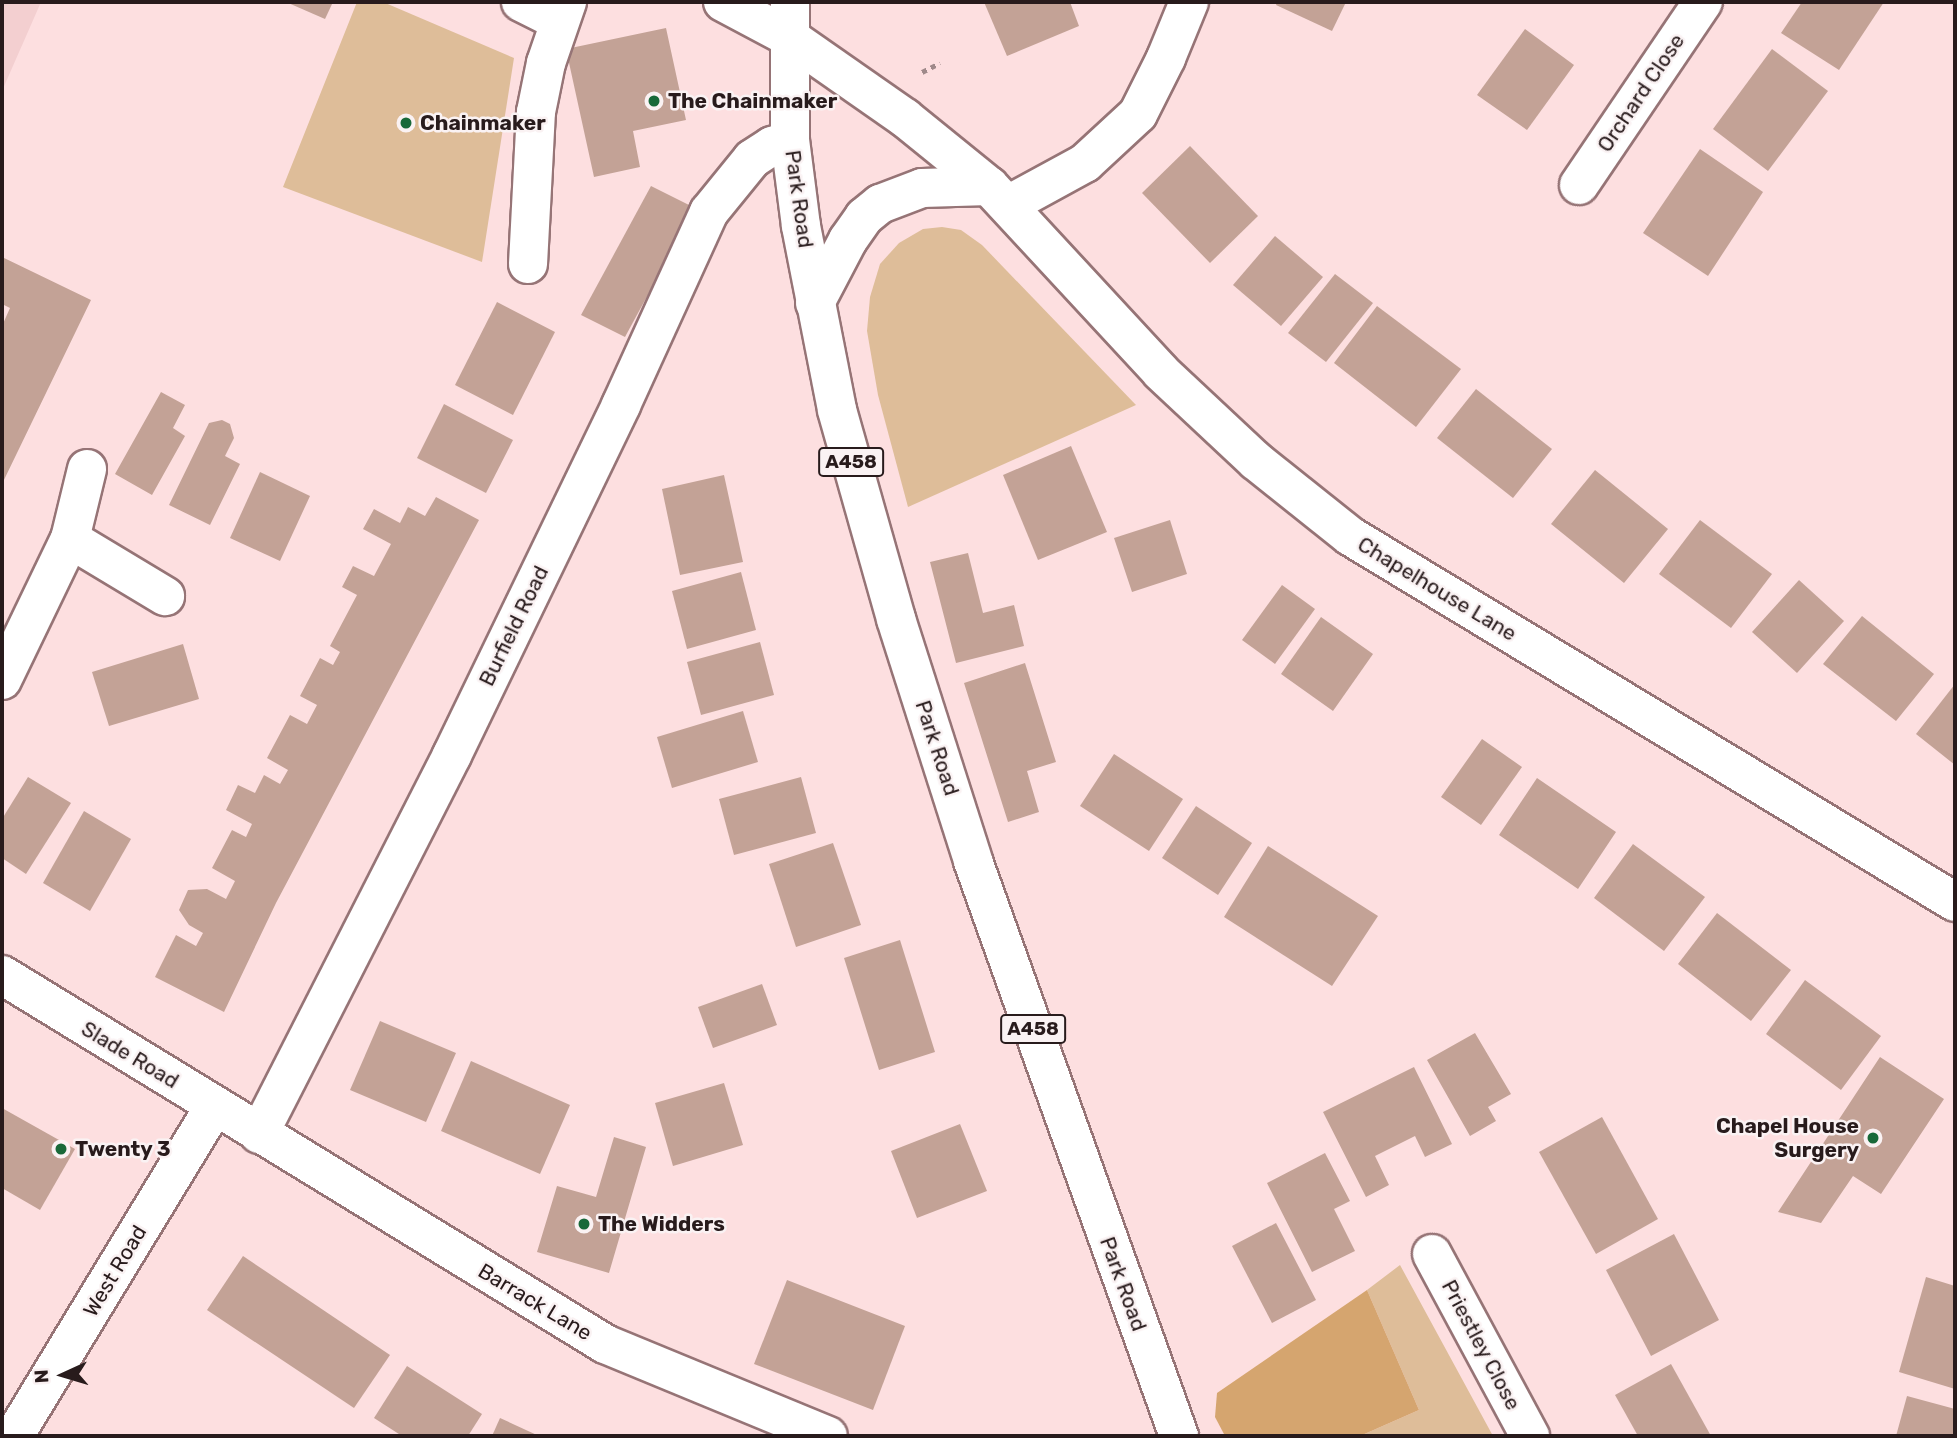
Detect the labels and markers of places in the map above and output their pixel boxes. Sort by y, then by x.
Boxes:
place label: The Chainmaker [668,88,837,114]
marker: The Chainmaker [646,93,662,109]
place label: Chainmaker [420,110,546,136]
marker: Chainmaker [398,115,414,131]
place label: Chapel House Surgery [1716,1113,1859,1163]
marker: Chapel House Surgery [1865,1130,1881,1146]
place label: Twenty 3 [75,1136,171,1162]
marker: Twenty 3 [53,1141,69,1157]
place label: The Widders [598,1211,725,1237]
marker: The Widders [576,1216,592,1232]

